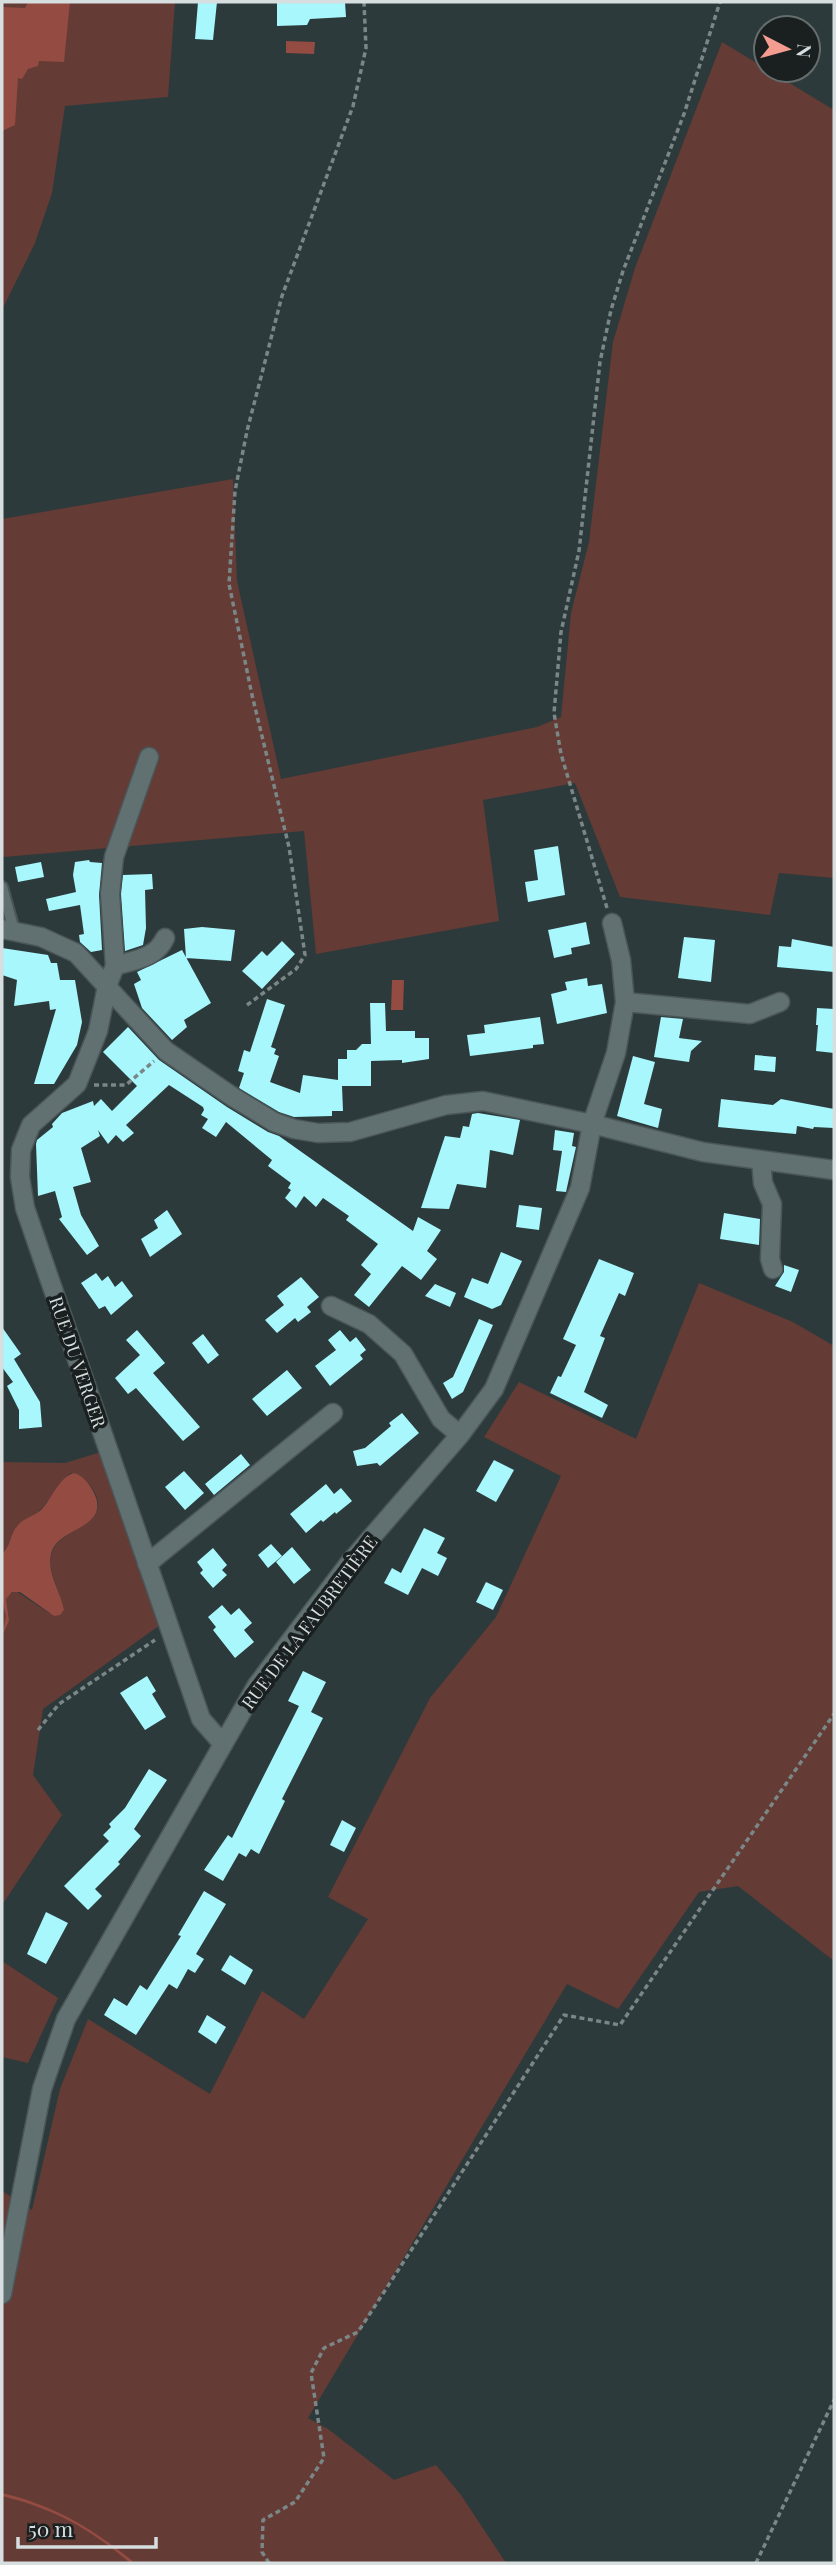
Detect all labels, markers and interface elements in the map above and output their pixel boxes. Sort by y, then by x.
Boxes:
north arrow [752,14,822,84]
text: N [791,43,819,59]
street label: RUE DU VERGER [44,1293,112,1431]
street label: RUE DE LA FAUBRETIÈRE [236,1530,382,1714]
scale bar [18,2506,156,2550]
text: 50 m [28,2514,74,2542]

